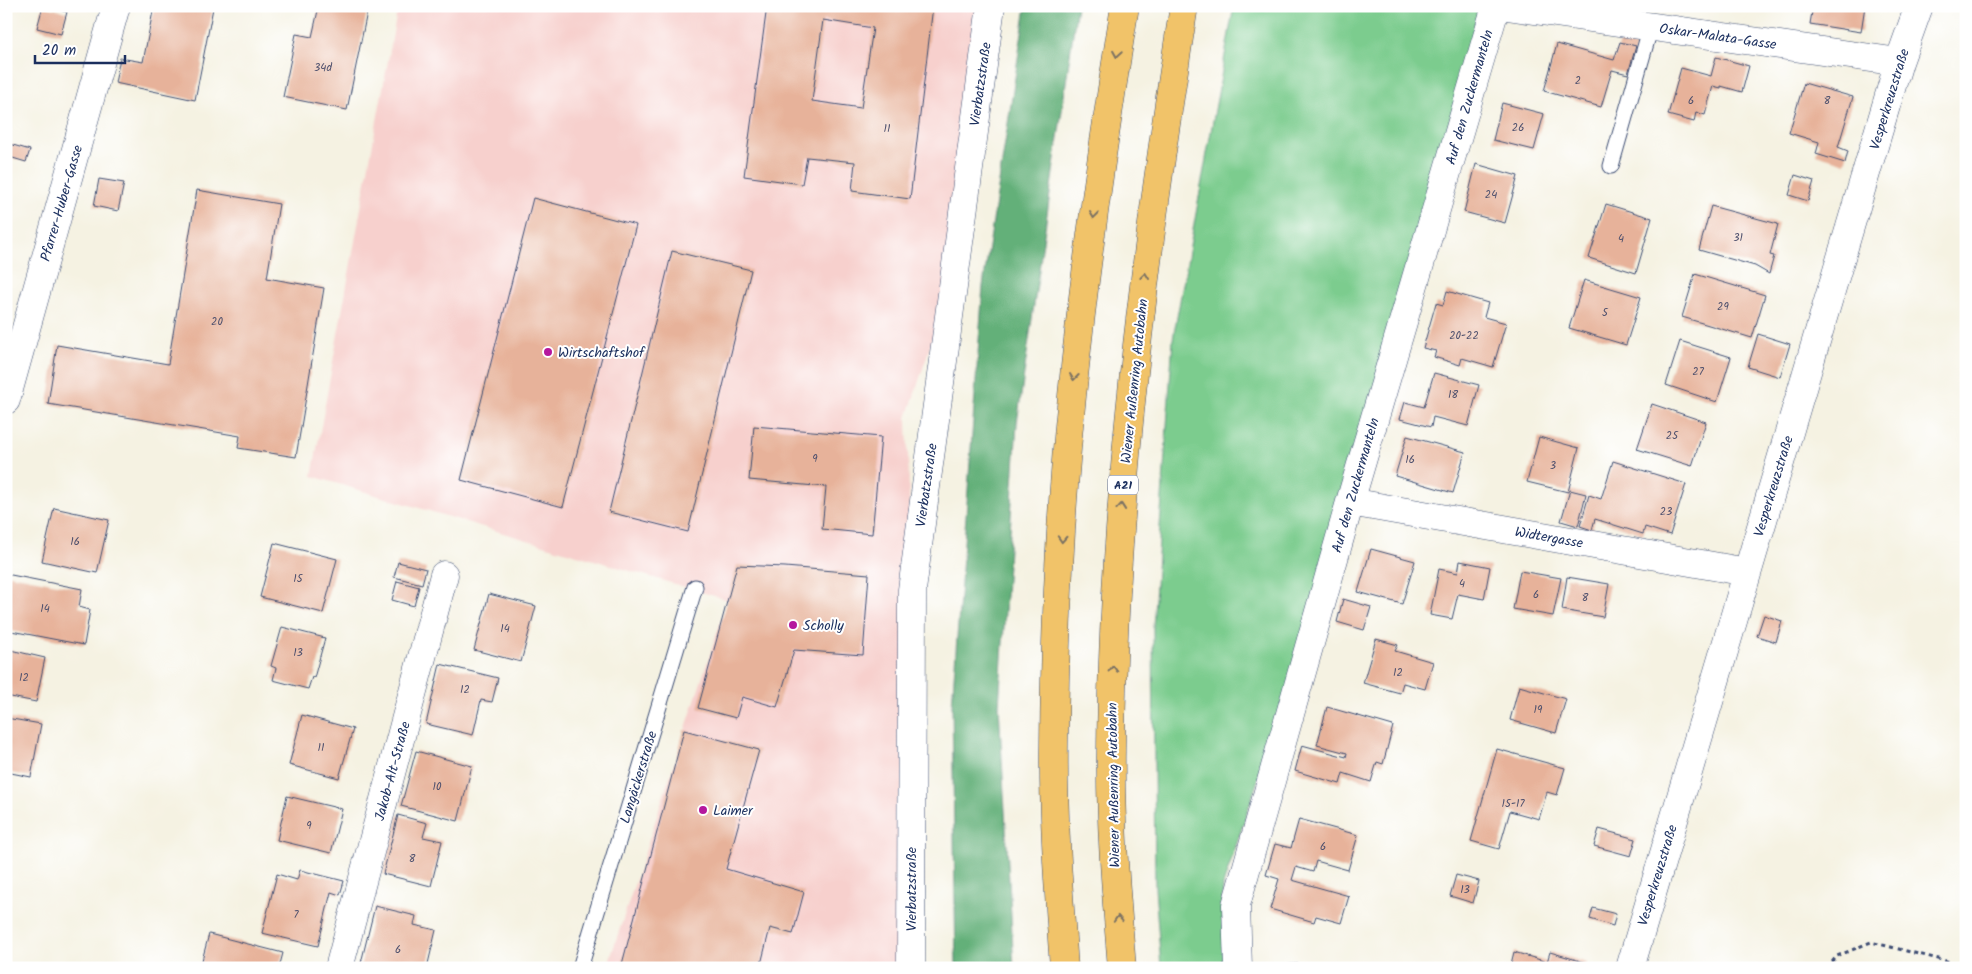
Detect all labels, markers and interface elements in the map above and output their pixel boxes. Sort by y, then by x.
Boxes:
street label: Oskar-Malata-Gasse [1658,18,1779,56]
street label: Auf den Zuckermanteln [1440,27,1500,167]
scale bar [35,32,125,64]
text: 20 m [42,39,76,63]
street label: Vierbatzstraße [964,40,998,127]
street label: Vesperkreuzstraße [1864,45,1916,153]
one-way arrow [1113,50,1123,59]
house number: 34d [314,59,332,77]
house number: 2 [1575,72,1581,90]
house number: 6 [1688,92,1694,110]
house number: 8 [1824,92,1831,110]
house number: 26 [1512,119,1524,137]
house number: 11 [884,120,890,138]
street label: Pfarrer-Huber-Gasse [35,142,89,264]
house number: 24 [1485,186,1497,204]
one-way arrow [1089,212,1100,220]
house number: 31 [1733,229,1743,247]
house number: 4 [1618,230,1624,248]
one-way arrow [1139,272,1150,280]
street label: Wiener Außenring Autobahn [1115,298,1155,464]
house number: 29 [1717,298,1730,316]
house number: 5 [1602,304,1609,322]
house number: 20 [211,313,223,331]
house number: 20-22 [1449,327,1479,345]
place label: Wirtschaftshof [558,342,646,364]
marker: Wirtschaftshof [542,346,554,358]
house number: 27 [1692,363,1705,381]
one-way arrow [1069,373,1080,381]
house number: 18 [1448,386,1458,404]
street label: Auf den Zuckermanteln [1326,415,1386,555]
house number: 25 [1666,427,1679,445]
street label: Vesperkreuzstraße [1748,432,1800,540]
street label: Vierbatzstraße [910,441,944,528]
house number: 9 [812,450,818,468]
house number: 16 [1405,451,1415,469]
house number: 3 [1550,457,1556,475]
road number: A21 [1108,476,1138,494]
one-way arrow [1116,503,1127,511]
house number: 23 [1660,503,1672,521]
street label: Widtergasse [1513,521,1585,555]
house number: 16 [70,533,80,551]
one-way arrow [1056,535,1067,543]
house number: 15 [293,570,304,588]
house number: 4 [1459,575,1465,593]
house number: 6 [1533,586,1539,604]
house number: 8 [1582,589,1589,607]
house number: 14 [40,600,50,618]
place label: Scholly [803,615,844,637]
marker: Scholly [787,619,799,631]
house number: 14 [500,620,510,638]
house number: 13 [293,644,303,662]
house number: 12 [1393,664,1403,682]
one-way arrow [1107,665,1118,673]
house number: 12 [19,669,29,687]
house number: 12 [460,681,470,699]
house number: 19 [1534,701,1543,719]
street label: Wiener Außenring Autobahn [1102,702,1126,868]
street label: Jakob-Alt-Straße [369,718,417,823]
street label: Langäckerstraße [614,728,664,826]
house number: 11 [318,739,324,757]
house number: 10 [433,778,442,796]
house number: 15-17 [1502,795,1525,813]
place label: Laimer [713,800,754,822]
marker: Laimer [697,804,709,816]
house number: 9 [306,817,312,835]
street label: Vesperkreuzstraße [1632,821,1684,929]
house number: 6 [1320,838,1326,856]
street label: Vierbatzstraße [901,846,923,931]
house number: 8 [409,850,416,868]
house number: 13 [1460,881,1470,899]
house number: 7 [293,906,299,924]
one-way arrow [1113,915,1124,923]
house number: 6 [395,941,401,959]

